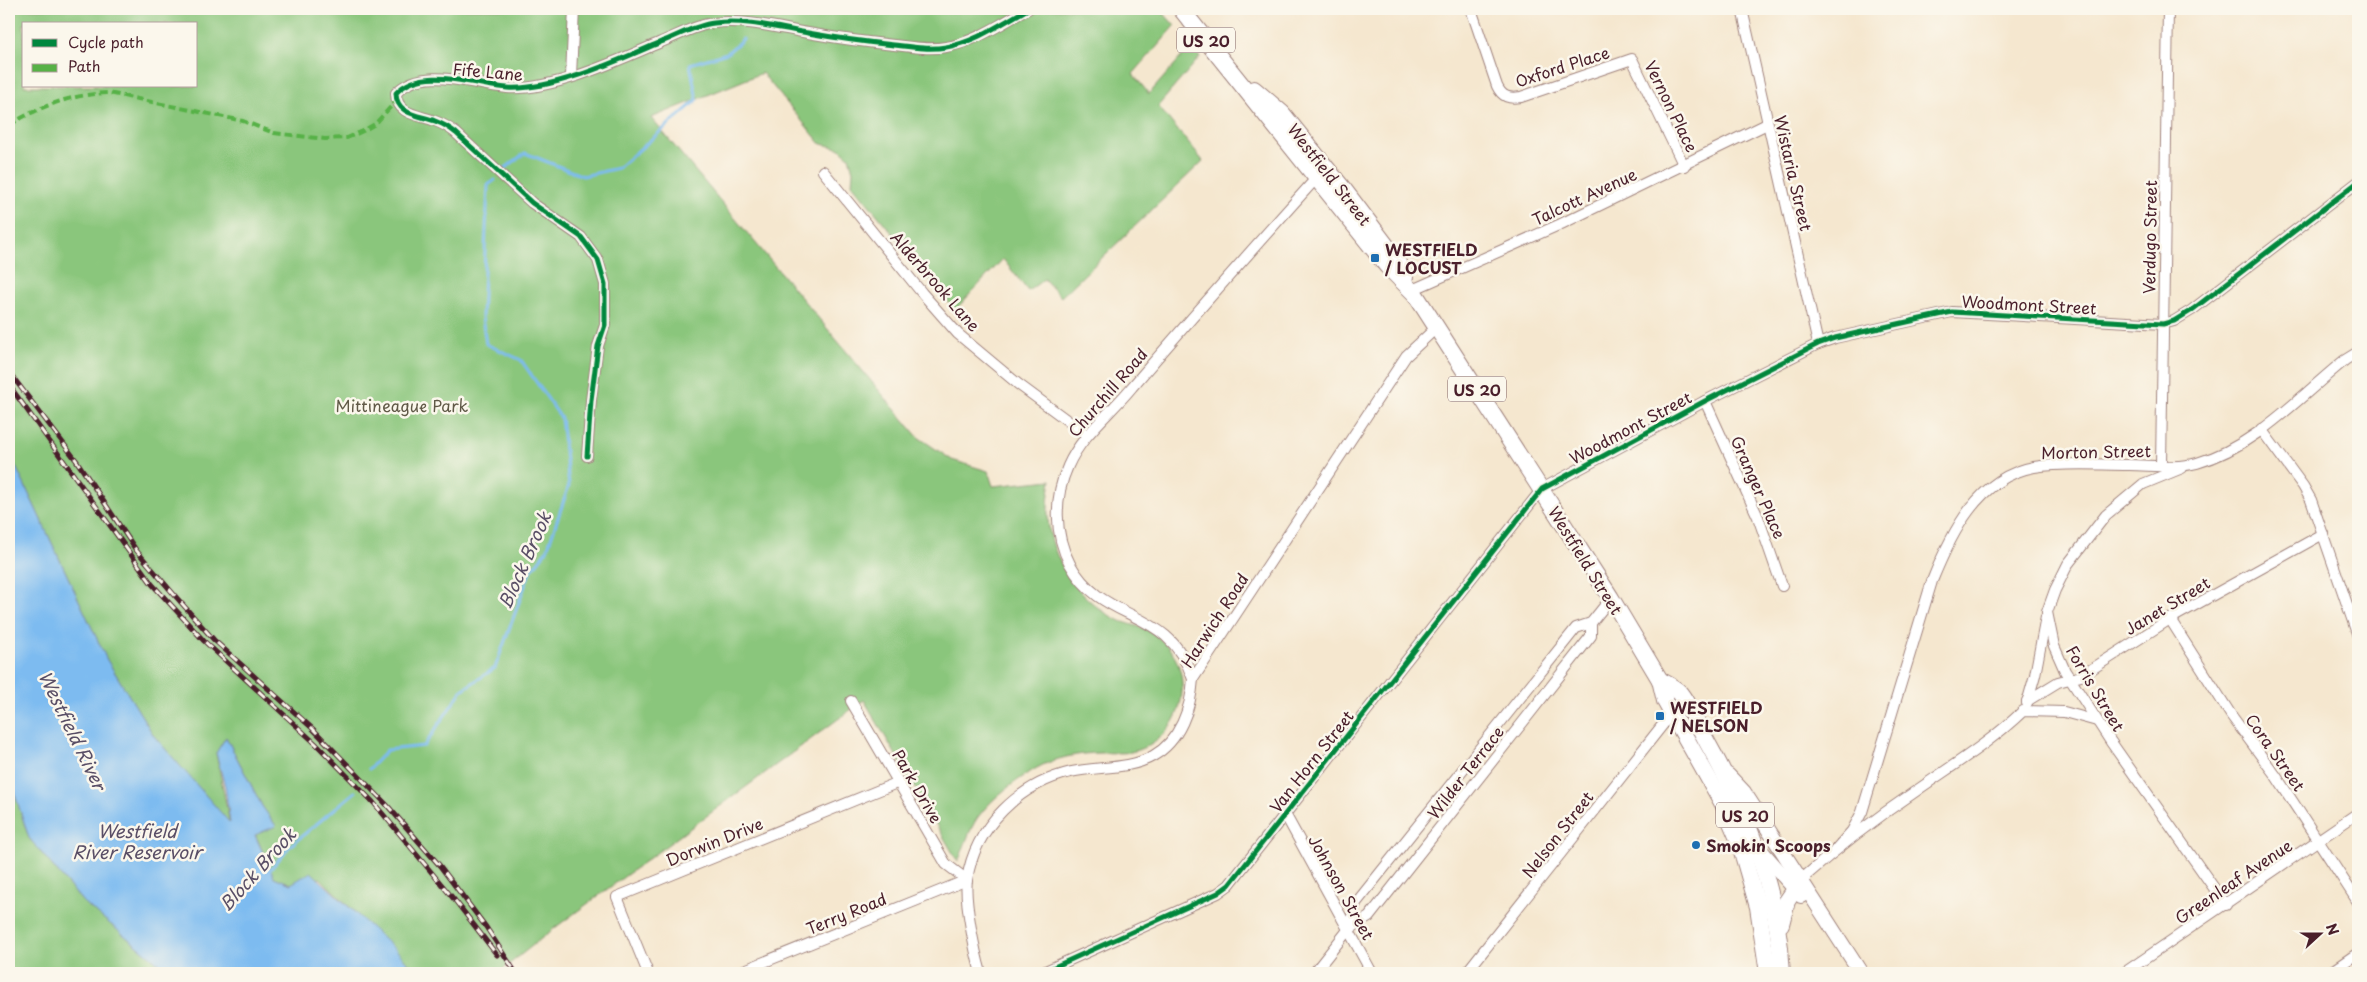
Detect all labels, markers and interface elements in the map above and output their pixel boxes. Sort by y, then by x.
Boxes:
legend [22,22,198,88]
road number: US 20 [1177,28,1235,52]
text: Cycle path [68,30,144,53]
street label: Oxford Place [1512,39,1612,93]
text: Path [68,54,100,77]
street label: Fife Lane [452,56,524,86]
street label: Vernon Place [1639,56,1705,156]
street label: Wistaria Street [1769,113,1819,234]
street label: Westfield Street [1282,118,1378,231]
street label: Talcott Avenue [1528,161,1640,231]
street label: Verdugo Street [2136,179,2162,294]
street label: Alderbrook Lane [886,226,986,336]
place label: WESTFIELD / LOCUST [1384,237,1478,279]
marker: WESTFIELD / LOCUST [1369,252,1381,264]
street label: Woodmont Street [1961,288,2097,320]
street label: Churchill Road [1062,342,1152,442]
road number: US 20 [1448,376,1506,402]
street label: Woodmont Street [1565,385,1695,469]
park label: Mittineague Park [336,393,469,417]
street label: Granger Place [1726,432,1792,542]
street label: Morton Street [2041,438,2152,464]
street label: Westfield Street [1543,501,1629,619]
water label: Block Brook [491,506,558,613]
street label: Harwich Road [1174,568,1254,672]
street label: Janet Street [2120,570,2215,640]
street label: Forris Street [2061,640,2131,736]
water label: Westfield River [32,666,115,797]
place label: WESTFIELD / NELSON [1669,695,1763,737]
street label: Van Horn Street [1263,704,1359,817]
street label: Cora Street [2240,708,2312,796]
marker: WESTFIELD / NELSON [1654,710,1666,722]
street label: Wilder Terrace [1421,720,1509,824]
street label: Park Drive [887,745,949,827]
street label: Nelson Street [1516,785,1599,882]
road number: US 20 [1716,802,1774,828]
street label: Dorwin Drive [662,811,766,871]
water label: Westfield River Reservoir [72,817,205,865]
water label: Block Brook [212,821,302,917]
street label: Johnson Street [1303,830,1381,944]
place label: Smokin' Scoops [1706,833,1831,857]
street label: Greenleaf Avenue [2170,833,2297,929]
marker: Smokin' Scoops [1690,839,1702,851]
street label: Terry Road [802,886,890,940]
north arrow [2294,910,2344,960]
text: N [2321,920,2344,938]

